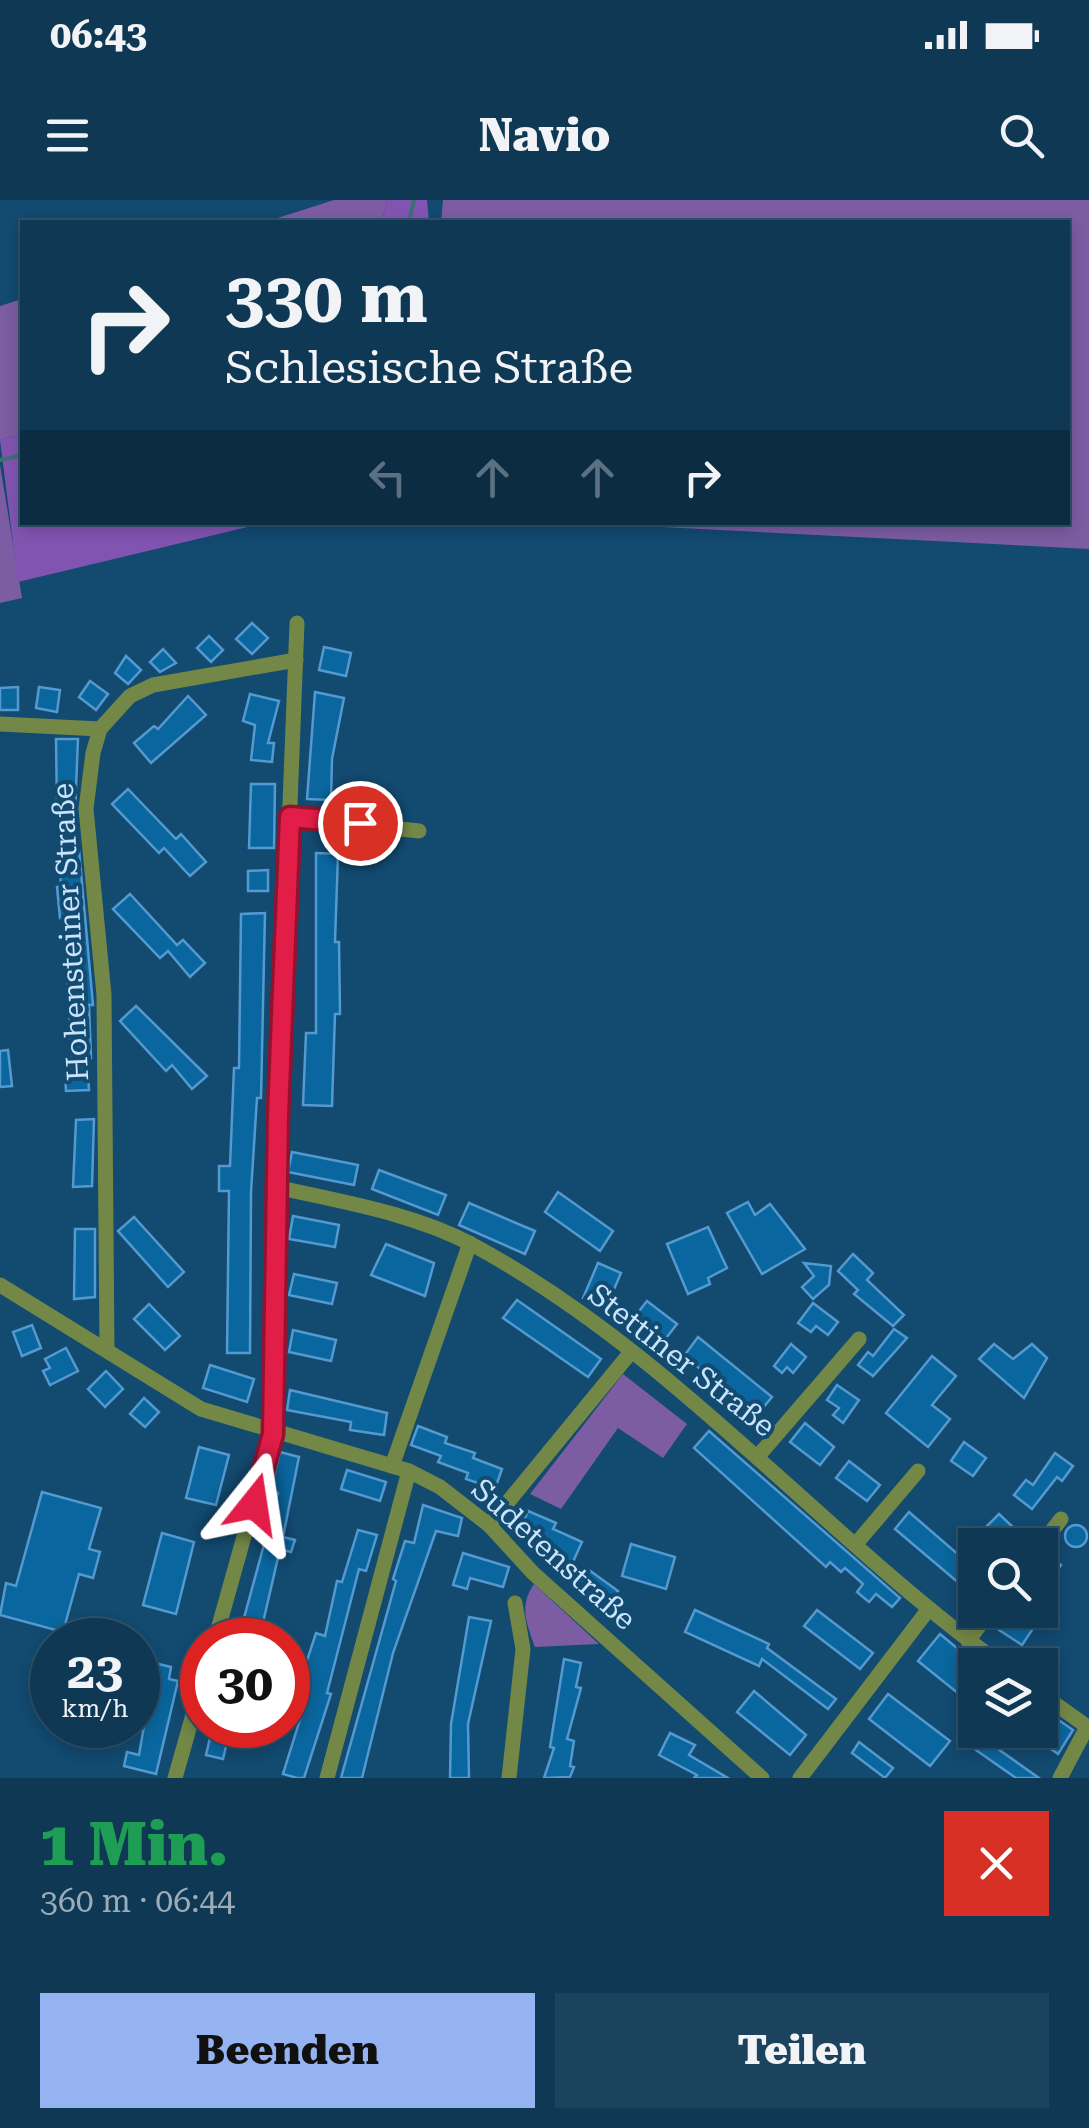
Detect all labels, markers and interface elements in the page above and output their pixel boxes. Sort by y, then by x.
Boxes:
text: 06:43 [50,13,147,57]
icon: menu [40,108,95,163]
icon: search [994,108,1049,163]
text: Navio [479,109,610,162]
text: 330 m [225,257,428,339]
icon: right [60,260,190,390]
text: Schlesische Straße [225,341,633,394]
icon: left [360,450,415,505]
icon: ahead [465,450,520,505]
icon: ahead [570,450,625,505]
icon: right [675,450,730,505]
pin [318,781,403,866]
street label: Hohensteiner Straße [45,782,95,1082]
icon: arrive [333,796,388,851]
street label: Stettiner Straße [582,1276,782,1444]
position arrow [202,1452,306,1556]
street label: Sudetenstraße [465,1471,643,1637]
map controls [958,1528,1058,1748]
button: search [958,1528,1058,1628]
speed limit sign: 30 [180,1618,310,1748]
text: 23 [67,1642,123,1700]
button: layers [958,1648,1058,1748]
text: km/h [62,1694,128,1723]
text: 1 Min. [40,1809,228,1880]
button: close [944,1811,1049,1916]
text: 360 m · 06:44 [40,1882,235,1920]
button: Beenden [40,1993,535,2108]
button: Teilen [555,1993,1049,2108]

